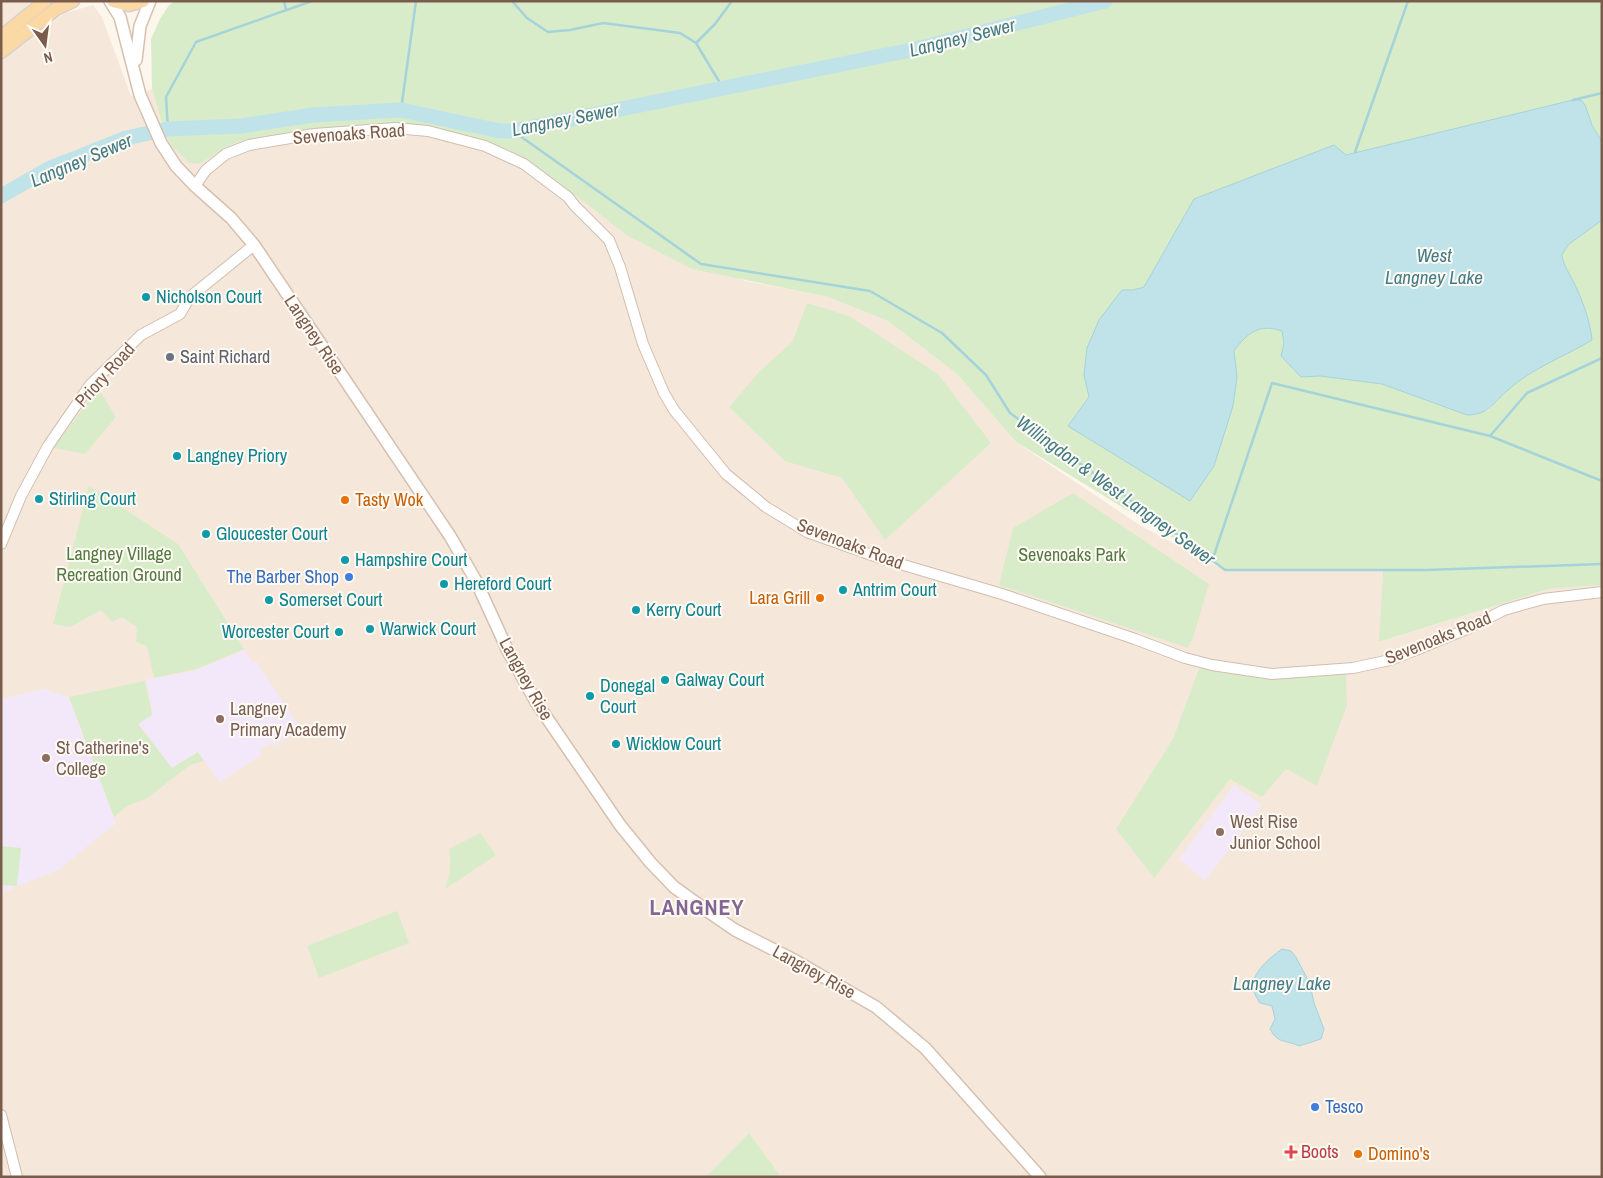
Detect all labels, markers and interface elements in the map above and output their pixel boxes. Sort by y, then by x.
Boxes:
water label: Langney Sewer [906,11,1018,63]
north arrow [20,20,70,70]
text: N [42,48,54,67]
water label: Langney Sewer [509,96,621,142]
street label: Sevenoaks Road [292,117,406,150]
water label: Langney Sewer [26,127,137,193]
water label: West Langney Lake [1385,242,1483,290]
place label: Nicholson Court [156,284,262,309]
street label: Langney Rise [279,290,350,379]
marker: Nicholson Court [140,291,152,303]
street label: Priory Road [69,337,140,412]
place label: Saint Richard [180,344,270,369]
marker: Saint Richard [164,351,176,363]
water label: Willingdon & West Langney Sewer [1011,409,1221,572]
place label: Langney Priory [187,443,288,468]
marker: Langney Priory [171,450,183,462]
place label: Stirling Court [49,486,136,511]
place label: Tasty Wok [355,487,424,512]
marker: Stirling Court [33,493,45,505]
marker: Tasty Wok [339,494,351,506]
street label: Sevenoaks Road [793,512,907,575]
place label: Gloucester Court [216,521,328,546]
marker: Gloucester Court [200,528,212,540]
park label: Langney Village Recreation Ground [56,541,182,587]
park label: Sevenoaks Park [1018,542,1126,567]
place label: Hampshire Court [355,547,467,572]
marker: Hampshire Court [339,554,351,566]
place label: The Barber Shop [227,564,339,589]
marker: The Barber Shop [343,571,355,583]
place label: Hereford Court [454,571,552,596]
place label: Antrim Court [852,577,937,602]
marker: Hereford Court [438,578,450,590]
marker: Antrim Court [837,584,849,596]
place label: Lara Grill [749,585,810,610]
place label: Somerset Court [279,587,382,612]
marker: Lara Grill [814,592,826,604]
marker: Somerset Court [263,594,275,606]
place label: Kerry Court [646,597,721,622]
marker: Kerry Court [630,604,642,616]
street label: Sevenoaks Road [1381,605,1495,670]
place label: Warwick Court [380,616,476,641]
place label: Worcester Court [222,619,329,644]
marker: Warwick Court [364,623,376,635]
marker: Worcester Court [333,626,345,638]
street label: Langney Rise [493,633,559,725]
place label: Galway Court [675,667,764,692]
place label: Donegal Court [600,673,655,719]
marker: Galway Court [659,674,671,686]
marker: Donegal Court [584,690,596,702]
place label: Langney Primary Academy [230,696,347,742]
marker: Langney Primary Academy [214,713,226,725]
place label: Wicklow Court [626,731,721,756]
place label: St Catherine's College [56,735,149,781]
marker: Wicklow Court [610,738,622,750]
marker: St Catherine's College [40,752,52,764]
place label: West Rise Junior School [1230,809,1320,855]
marker: West Rise Junior School [1214,826,1226,838]
district label: LANGNEY [649,892,745,922]
street label: Langney Rise [768,939,860,1005]
water label: Langney Lake [1233,970,1331,996]
place label: Tesco [1325,1094,1364,1119]
marker: Tesco [1309,1101,1321,1113]
place label: Boots [1301,1139,1339,1164]
place label: Domino's [1368,1141,1430,1166]
marker: Boots [1285,1146,1297,1158]
marker: Domino's [1352,1148,1364,1160]

